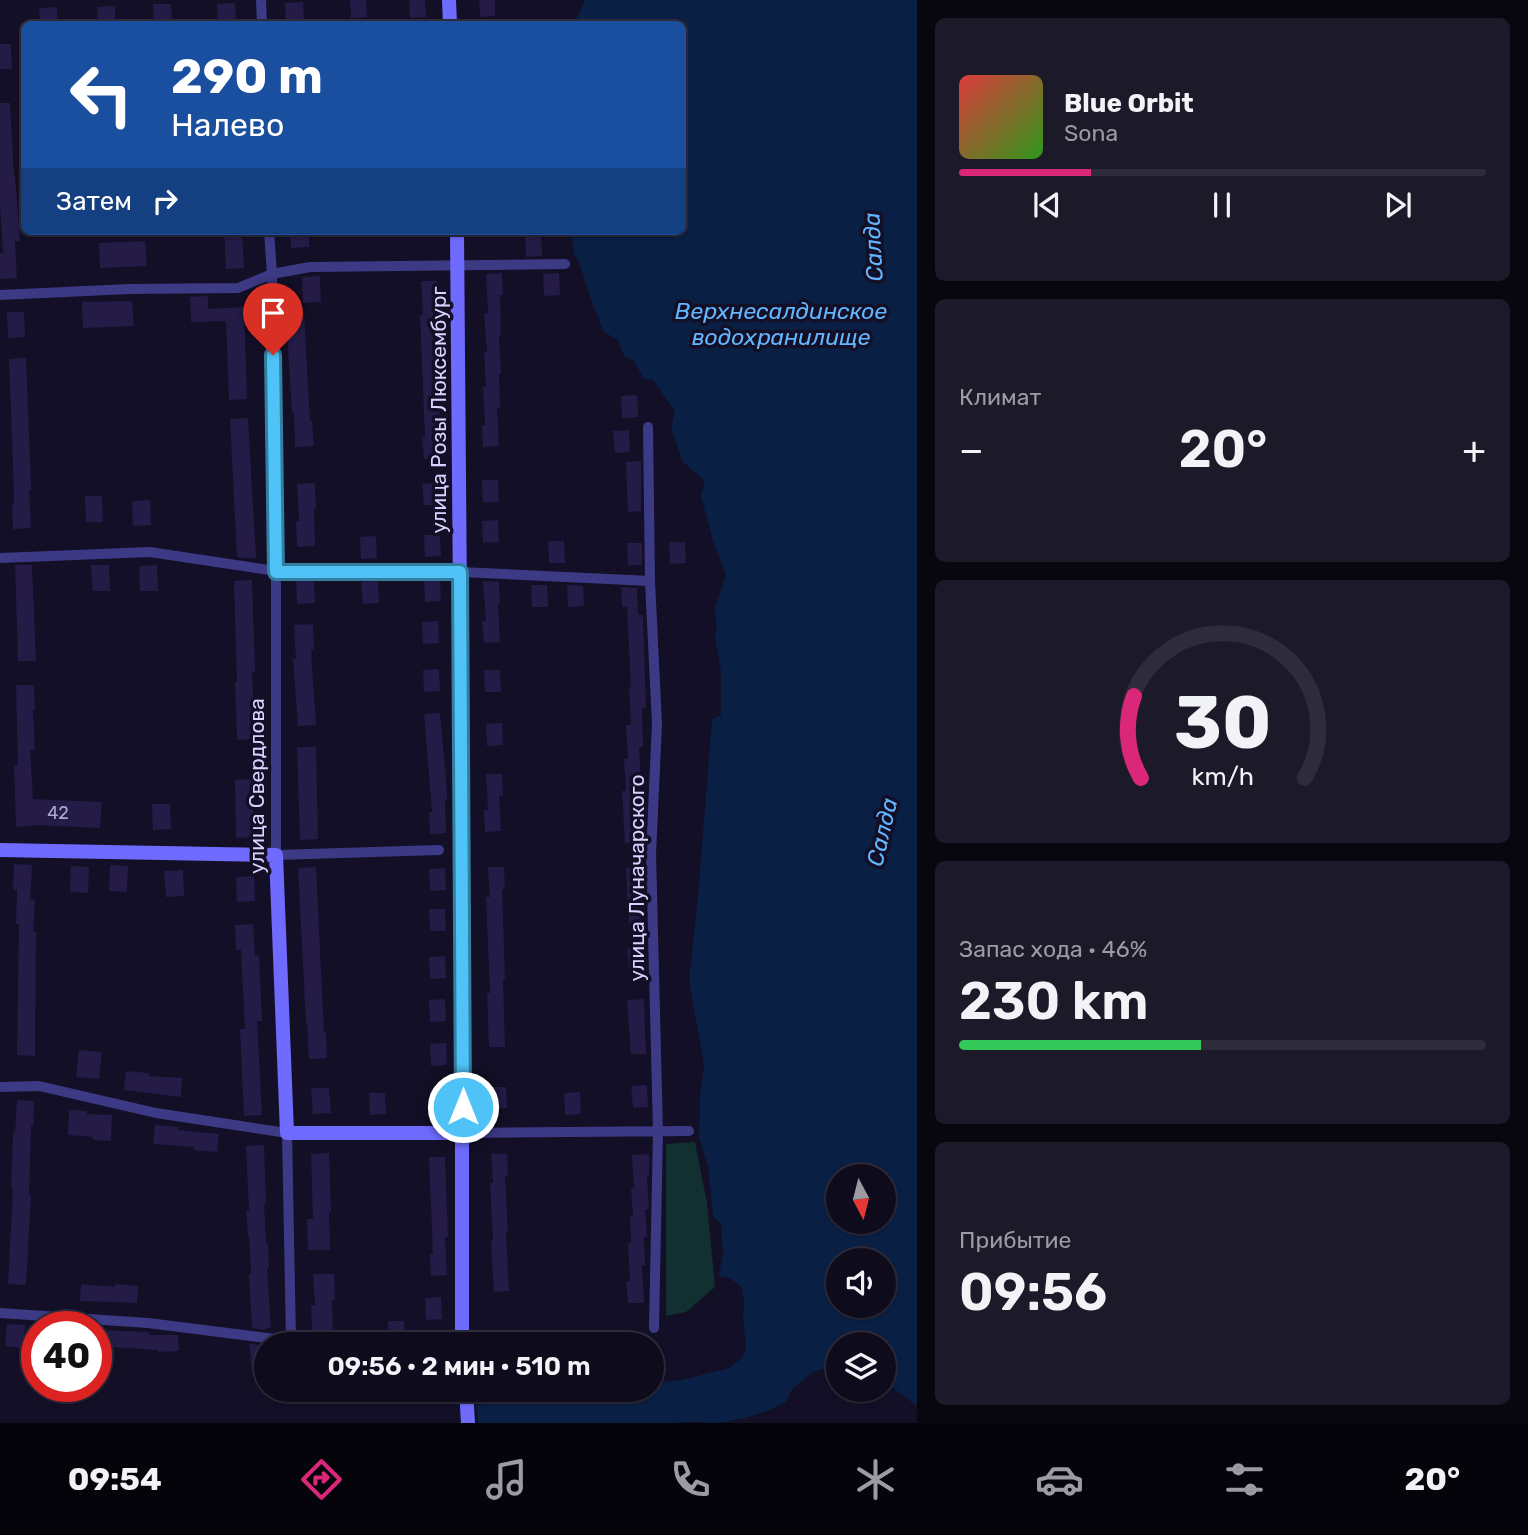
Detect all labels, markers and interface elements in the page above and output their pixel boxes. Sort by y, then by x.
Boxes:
text: 290 m [171,47,323,105]
icon: left [56,49,147,140]
text: Blue Orbit [1064,88,1194,119]
text: Налево [171,106,284,144]
text: Sona [1064,119,1118,147]
icon: right [146,182,184,220]
text: Затем [56,186,132,217]
icon: previous [1028,186,1066,224]
icon: pause [1203,186,1241,224]
icon: next [1379,186,1417,224]
water label: Салда [857,212,889,282]
pin [243,283,303,355]
street label: улица Розы Люксембург [426,286,451,534]
icon: arrive [254,294,292,332]
water label: Верхнесалдинское водохранилище [675,297,887,351]
text: Климат [959,383,1041,411]
text: 20° [1179,418,1267,480]
text: − [959,427,984,473]
text: + [1462,427,1486,473]
text: 30 [1174,680,1271,766]
street label: улица Свердлова [244,698,269,874]
text: km/h [1191,761,1254,790]
street label: улица Луначарского [624,774,649,982]
water label: Салда [861,795,903,869]
house number: 42 [47,802,69,824]
text: Запас хода · 46% [959,935,1147,963]
text: 230 km [959,970,1148,1032]
position arrow [426,1070,500,1144]
north arrow [826,1164,896,1234]
map controls [826,1164,896,1402]
text: Прибытие [959,1226,1071,1254]
button: sound [826,1248,896,1318]
text: 09:56 [959,1261,1107,1323]
speed limit sign: 40 [21,1311,112,1402]
button: layers [826,1332,896,1402]
text: 09:56 · 2 мин · 510 m [327,1351,591,1382]
icon: directions [297,1455,346,1504]
icon: music [482,1455,531,1504]
icon: phone [666,1455,715,1504]
icon: climate [851,1455,900,1504]
icon: car [1035,1455,1084,1504]
icon: filters [1220,1455,1269,1504]
text: 09:54 [68,1460,162,1498]
text: 20° [1405,1460,1460,1498]

